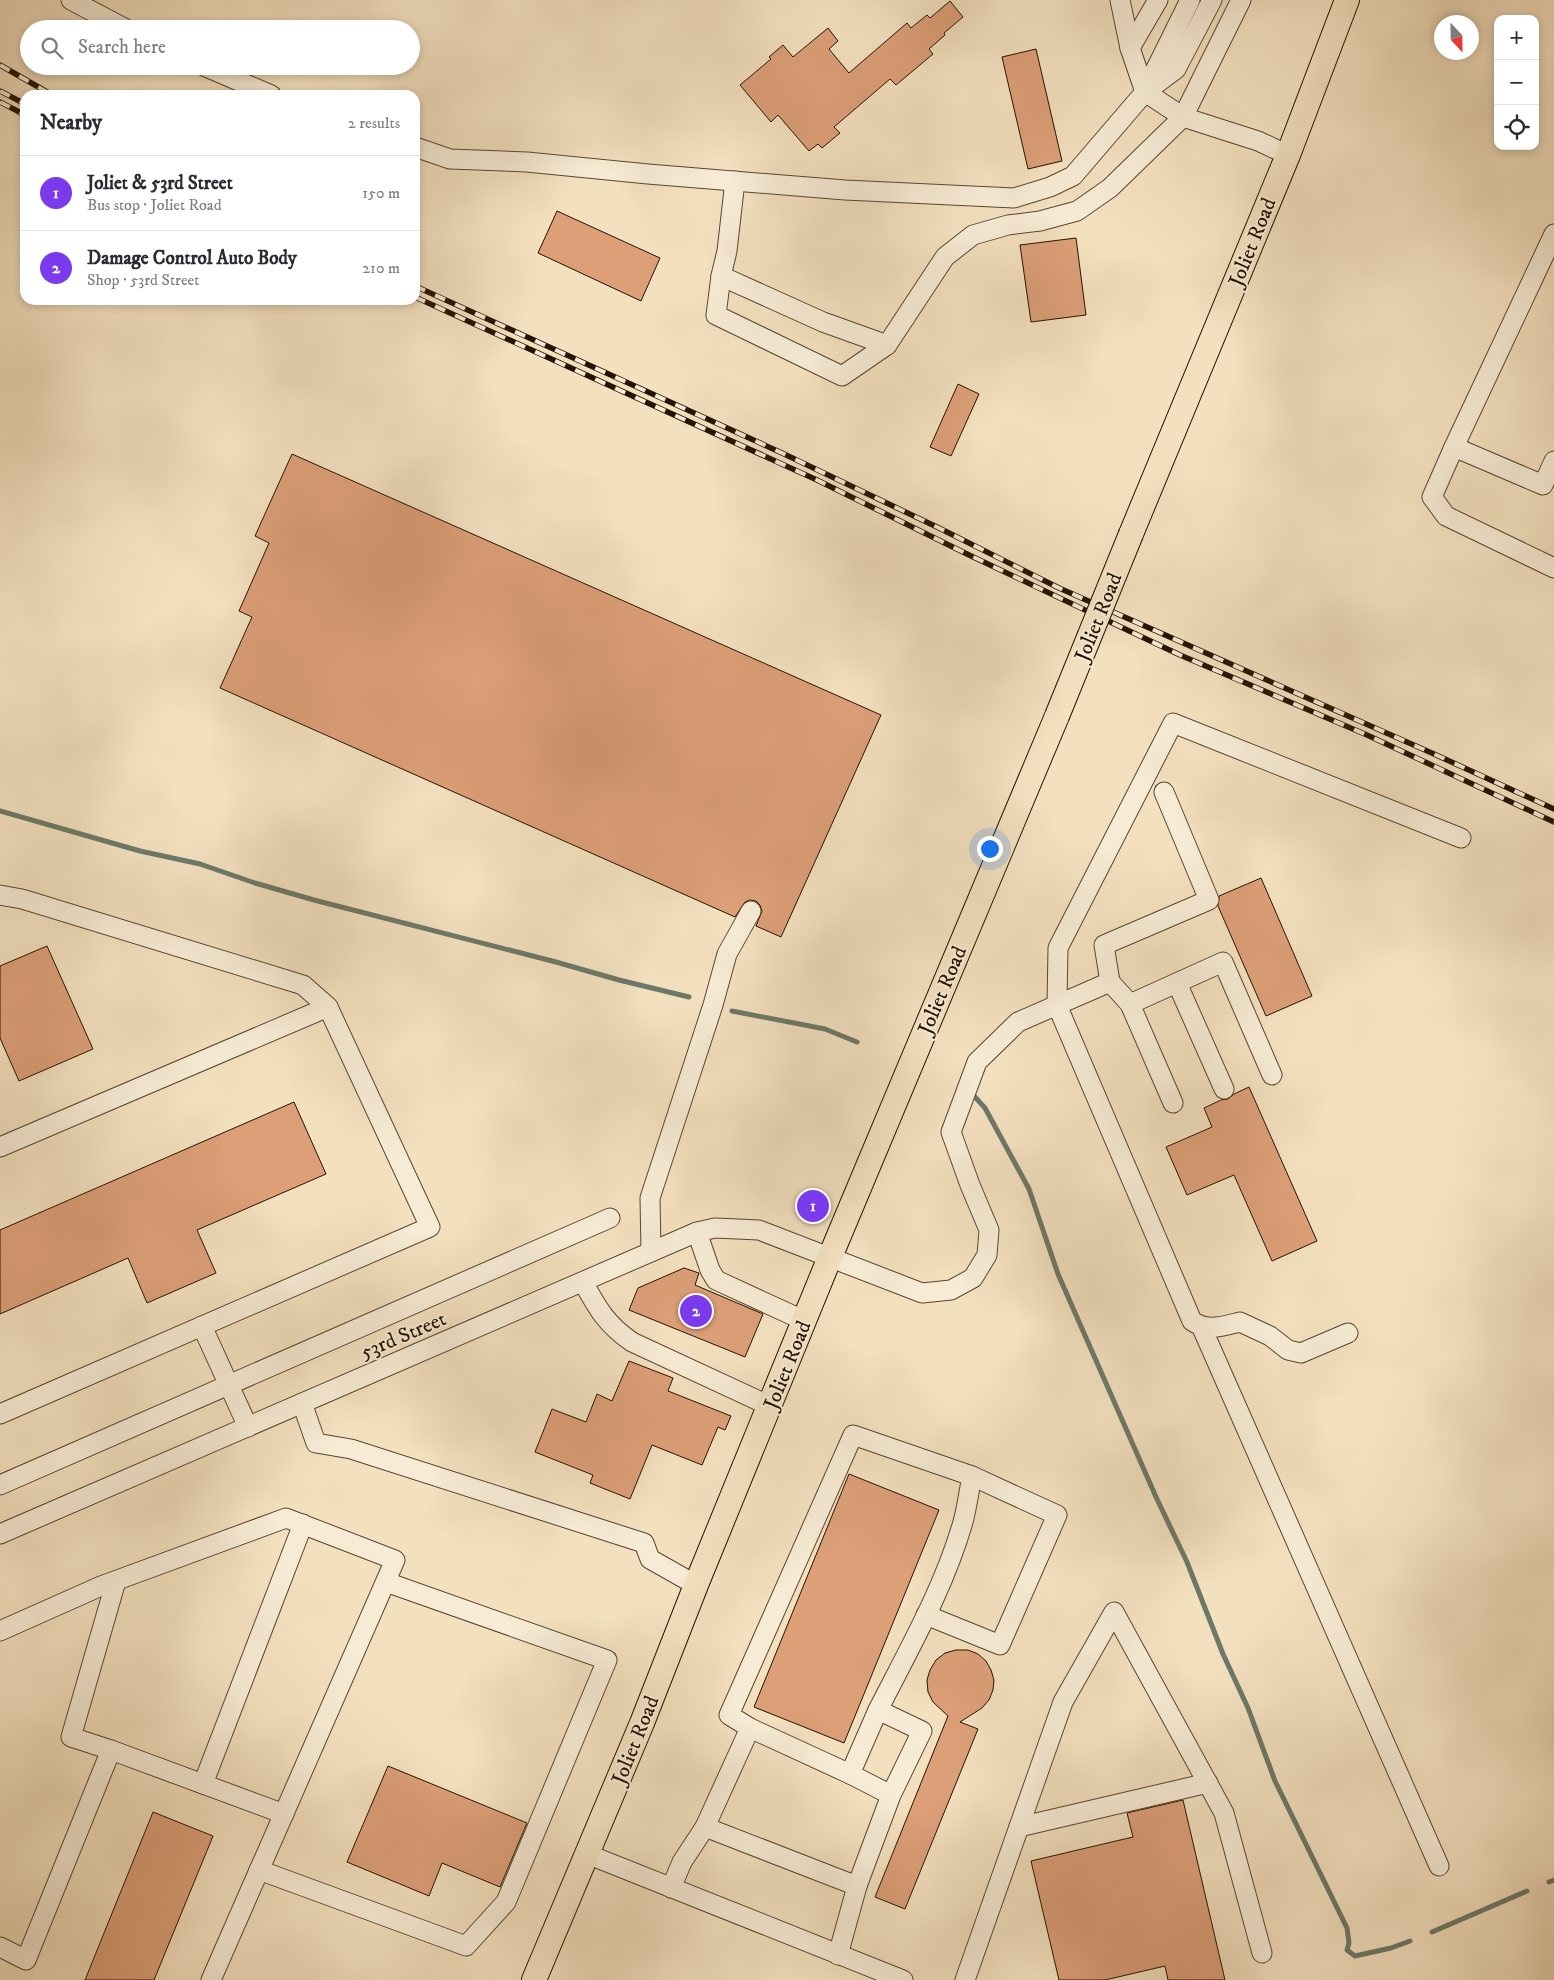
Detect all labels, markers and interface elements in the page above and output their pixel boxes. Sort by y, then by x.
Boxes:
north arrow [1434,15,1479,60]
map controls [1494,15,1539,150]
button: + [1494,15,1539,60]
search box [20,20,420,75]
icon: search [38,34,66,62]
text: Search here [78,36,166,59]
button: − [1494,60,1539,105]
button: locate [1494,105,1539,150]
text: Nearby [40,110,102,136]
text: 2 results [348,113,400,133]
text: Joliet & 53rd Street [87,172,233,195]
text: 1 [53,183,59,203]
text: 150 m [362,183,400,203]
street label: Joliet Road [1223,194,1283,292]
text: Bus stop · Joliet Road [87,195,222,215]
text: Damage Control Auto Body [87,247,297,270]
text: 2 [52,258,60,278]
text: 210 m [362,258,400,278]
text: Shop · 53rd Street [87,270,199,290]
street label: Joliet Road [1069,569,1129,667]
your location [977,836,1003,862]
street label: Joliet Road [912,942,973,1040]
pin: 1 [797,1187,829,1225]
pin: 2 [680,1292,712,1330]
street label: 53rd Street [357,1306,450,1366]
street label: Joliet Road [758,1317,818,1415]
street label: Joliet Road [606,1692,666,1790]

